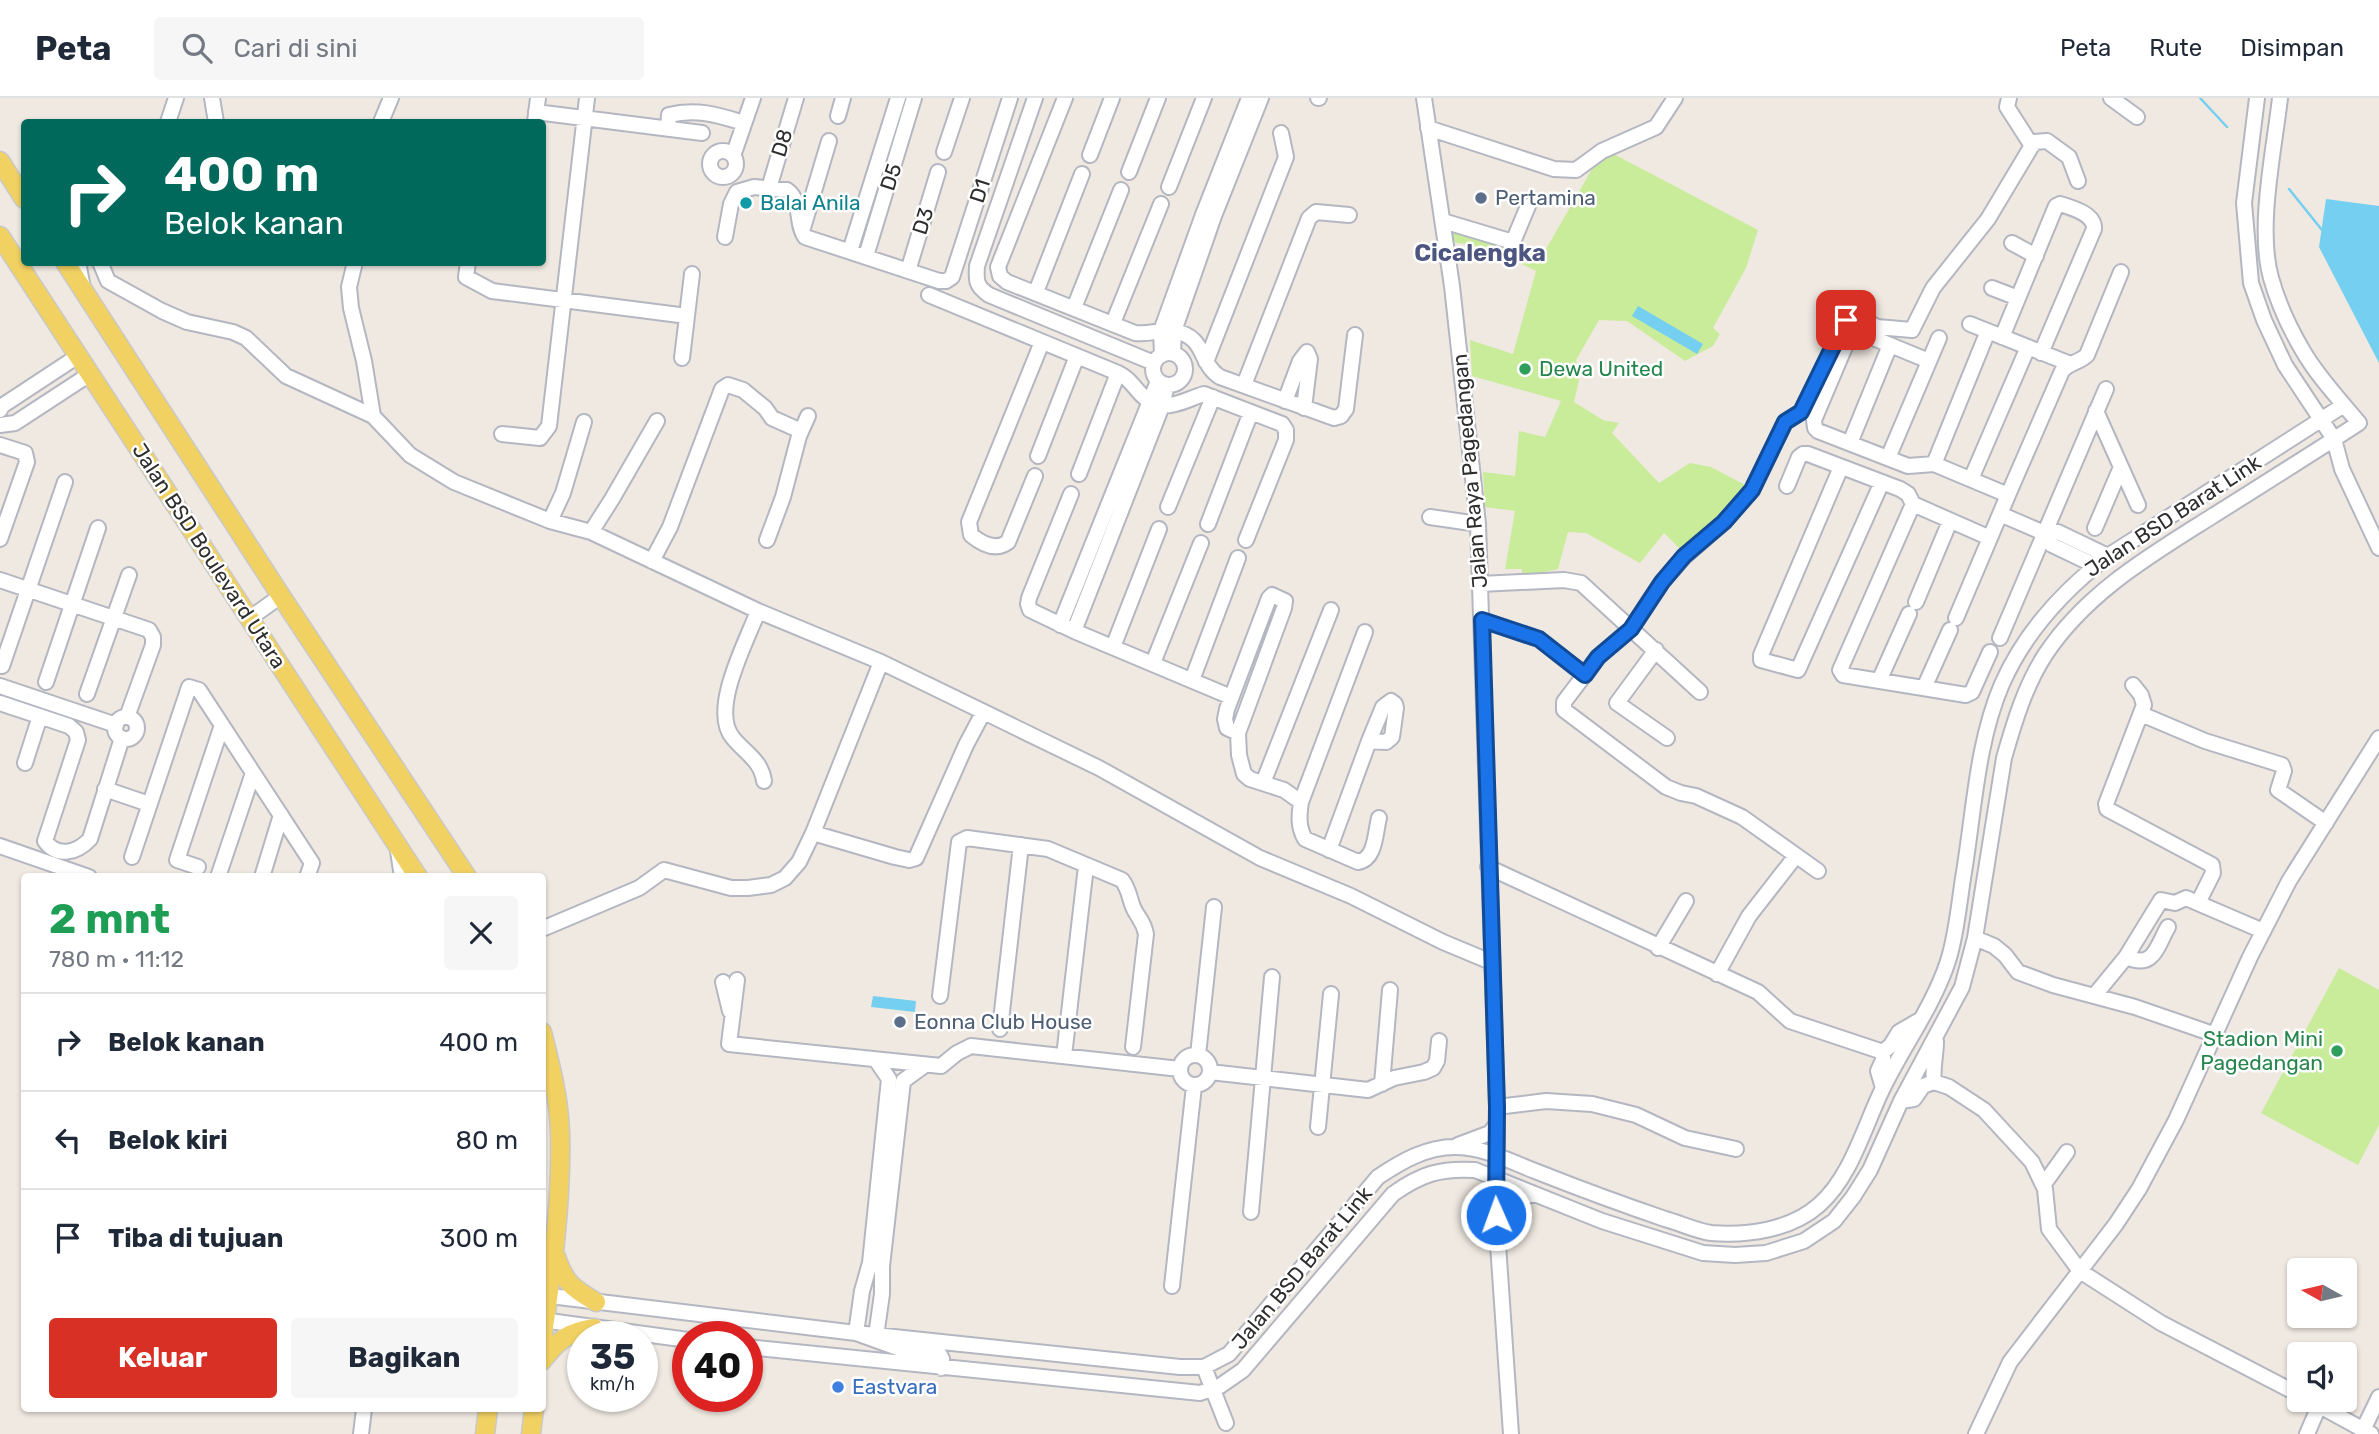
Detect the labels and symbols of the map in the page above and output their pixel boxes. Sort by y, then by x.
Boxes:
street label: D8 [765,126,798,160]
street label: D5 [874,160,907,194]
street label: D1 [964,176,995,206]
place label: Pertamina [1495,185,1596,210]
place label: Balai Anila [760,190,861,215]
marker: Pertamina [1473,190,1489,206]
marker: Balai Anila [738,195,754,211]
street label: D3 [907,204,938,237]
district label: Cicalengka [1414,239,1546,267]
pin [1816,290,1876,350]
street label: Jalan Raya Pagedangan [1447,353,1492,589]
place label: Dewa United [1539,356,1663,381]
marker: Dewa United [1517,361,1533,377]
street label: Jalan BSD Boulevard Utara [127,438,292,673]
street label: Jalan BSD Barat Link [2080,449,2266,582]
place label: Eonna Club House [914,1009,1092,1034]
marker: Eonna Club House [892,1014,908,1030]
place label: Stadion Mini Pagedangan [2200,1026,2323,1075]
marker: Stadion Mini Pagedangan [2329,1043,2345,1059]
position arrow [1459,1178,1533,1252]
street label: Jalan BSD Barat Link [1226,1181,1377,1354]
north arrow [2287,1258,2357,1328]
speed limit sign: 40 [672,1321,763,1412]
place label: Eastvara [852,1374,937,1399]
marker: Eastvara [830,1379,846,1395]

